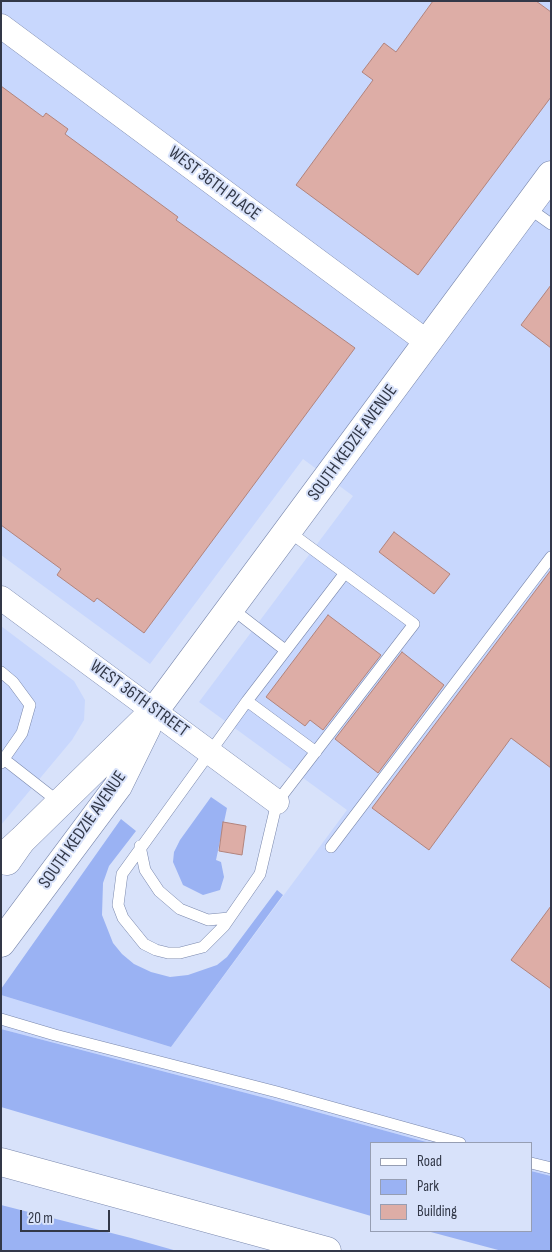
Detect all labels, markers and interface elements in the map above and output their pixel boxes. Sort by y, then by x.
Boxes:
street label: WEST 36TH PLACE [164,142,264,226]
street label: SOUTH KEDZIE AVENUE [304,381,402,505]
street label: WEST 36TH STREET [85,656,193,742]
street label: SOUTH KEDZIE AVENUE [34,767,132,893]
legend [370,1142,532,1232]
text: Road [417,1152,442,1171]
text: Park [417,1177,439,1196]
scale bar [22,1200,112,1232]
text: Building [417,1202,457,1221]
text: 20 m [28,1209,53,1228]

